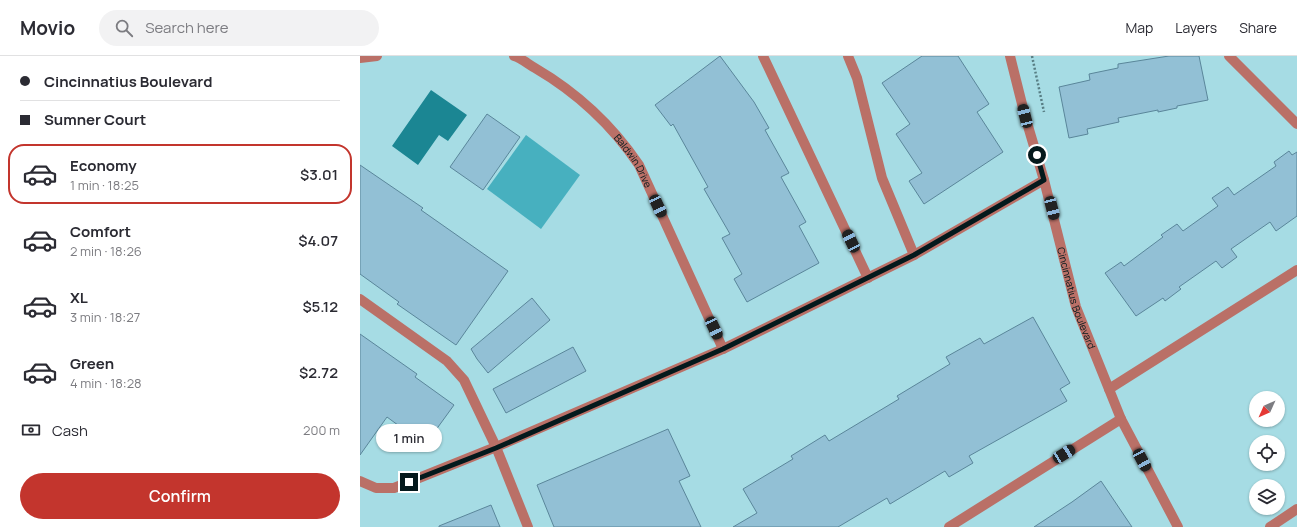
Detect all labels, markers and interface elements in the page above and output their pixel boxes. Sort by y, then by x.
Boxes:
search box [99,10,379,46]
text: Movio [20,15,75,41]
icon: search [113,17,135,39]
text: Search here [145,17,229,38]
text: Map [1125,18,1153,37]
text: Layers [1175,18,1217,37]
text: Share [1239,18,1277,37]
text: Cincinnatius Boulevard [44,71,212,92]
car [1016,103,1034,129]
text: Sumner Court [44,109,146,130]
street label: Baldwin Drive [611,131,655,190]
route start [1028,146,1046,164]
text: Economy [70,155,137,176]
icon: car [22,156,58,192]
text: $3.01 [300,164,338,185]
text: 1 min · 18:25 [70,176,139,194]
car [647,193,669,219]
car [1043,195,1061,221]
text: Comfort [70,221,131,242]
icon: car [22,222,58,258]
car [840,228,862,254]
text: $4.07 [298,230,338,251]
text: 2 min · 18:26 [70,242,142,260]
street label: Cincinnatius Boulevard [1054,246,1099,351]
text: XL [70,287,88,308]
icon: car [22,288,58,324]
text: $5.12 [302,296,338,317]
text: 3 min · 18:27 [70,308,140,326]
car [703,315,725,341]
text: Green [70,353,114,374]
icon: car [22,354,58,390]
text: $2.72 [299,362,338,383]
text: 4 min · 18:28 [70,374,142,392]
north arrow [1249,391,1285,427]
map controls [1249,391,1285,515]
icon: cash [20,419,42,441]
text: Cash [52,420,88,441]
text: 200 m [303,421,340,439]
callout: 1 min [376,424,442,452]
text: 1 min [394,429,425,447]
button: locate [1249,435,1285,471]
car [1051,443,1077,465]
car [1131,447,1153,473]
button: Confirm [20,473,340,519]
route end [400,473,418,491]
button: layers [1249,479,1285,515]

